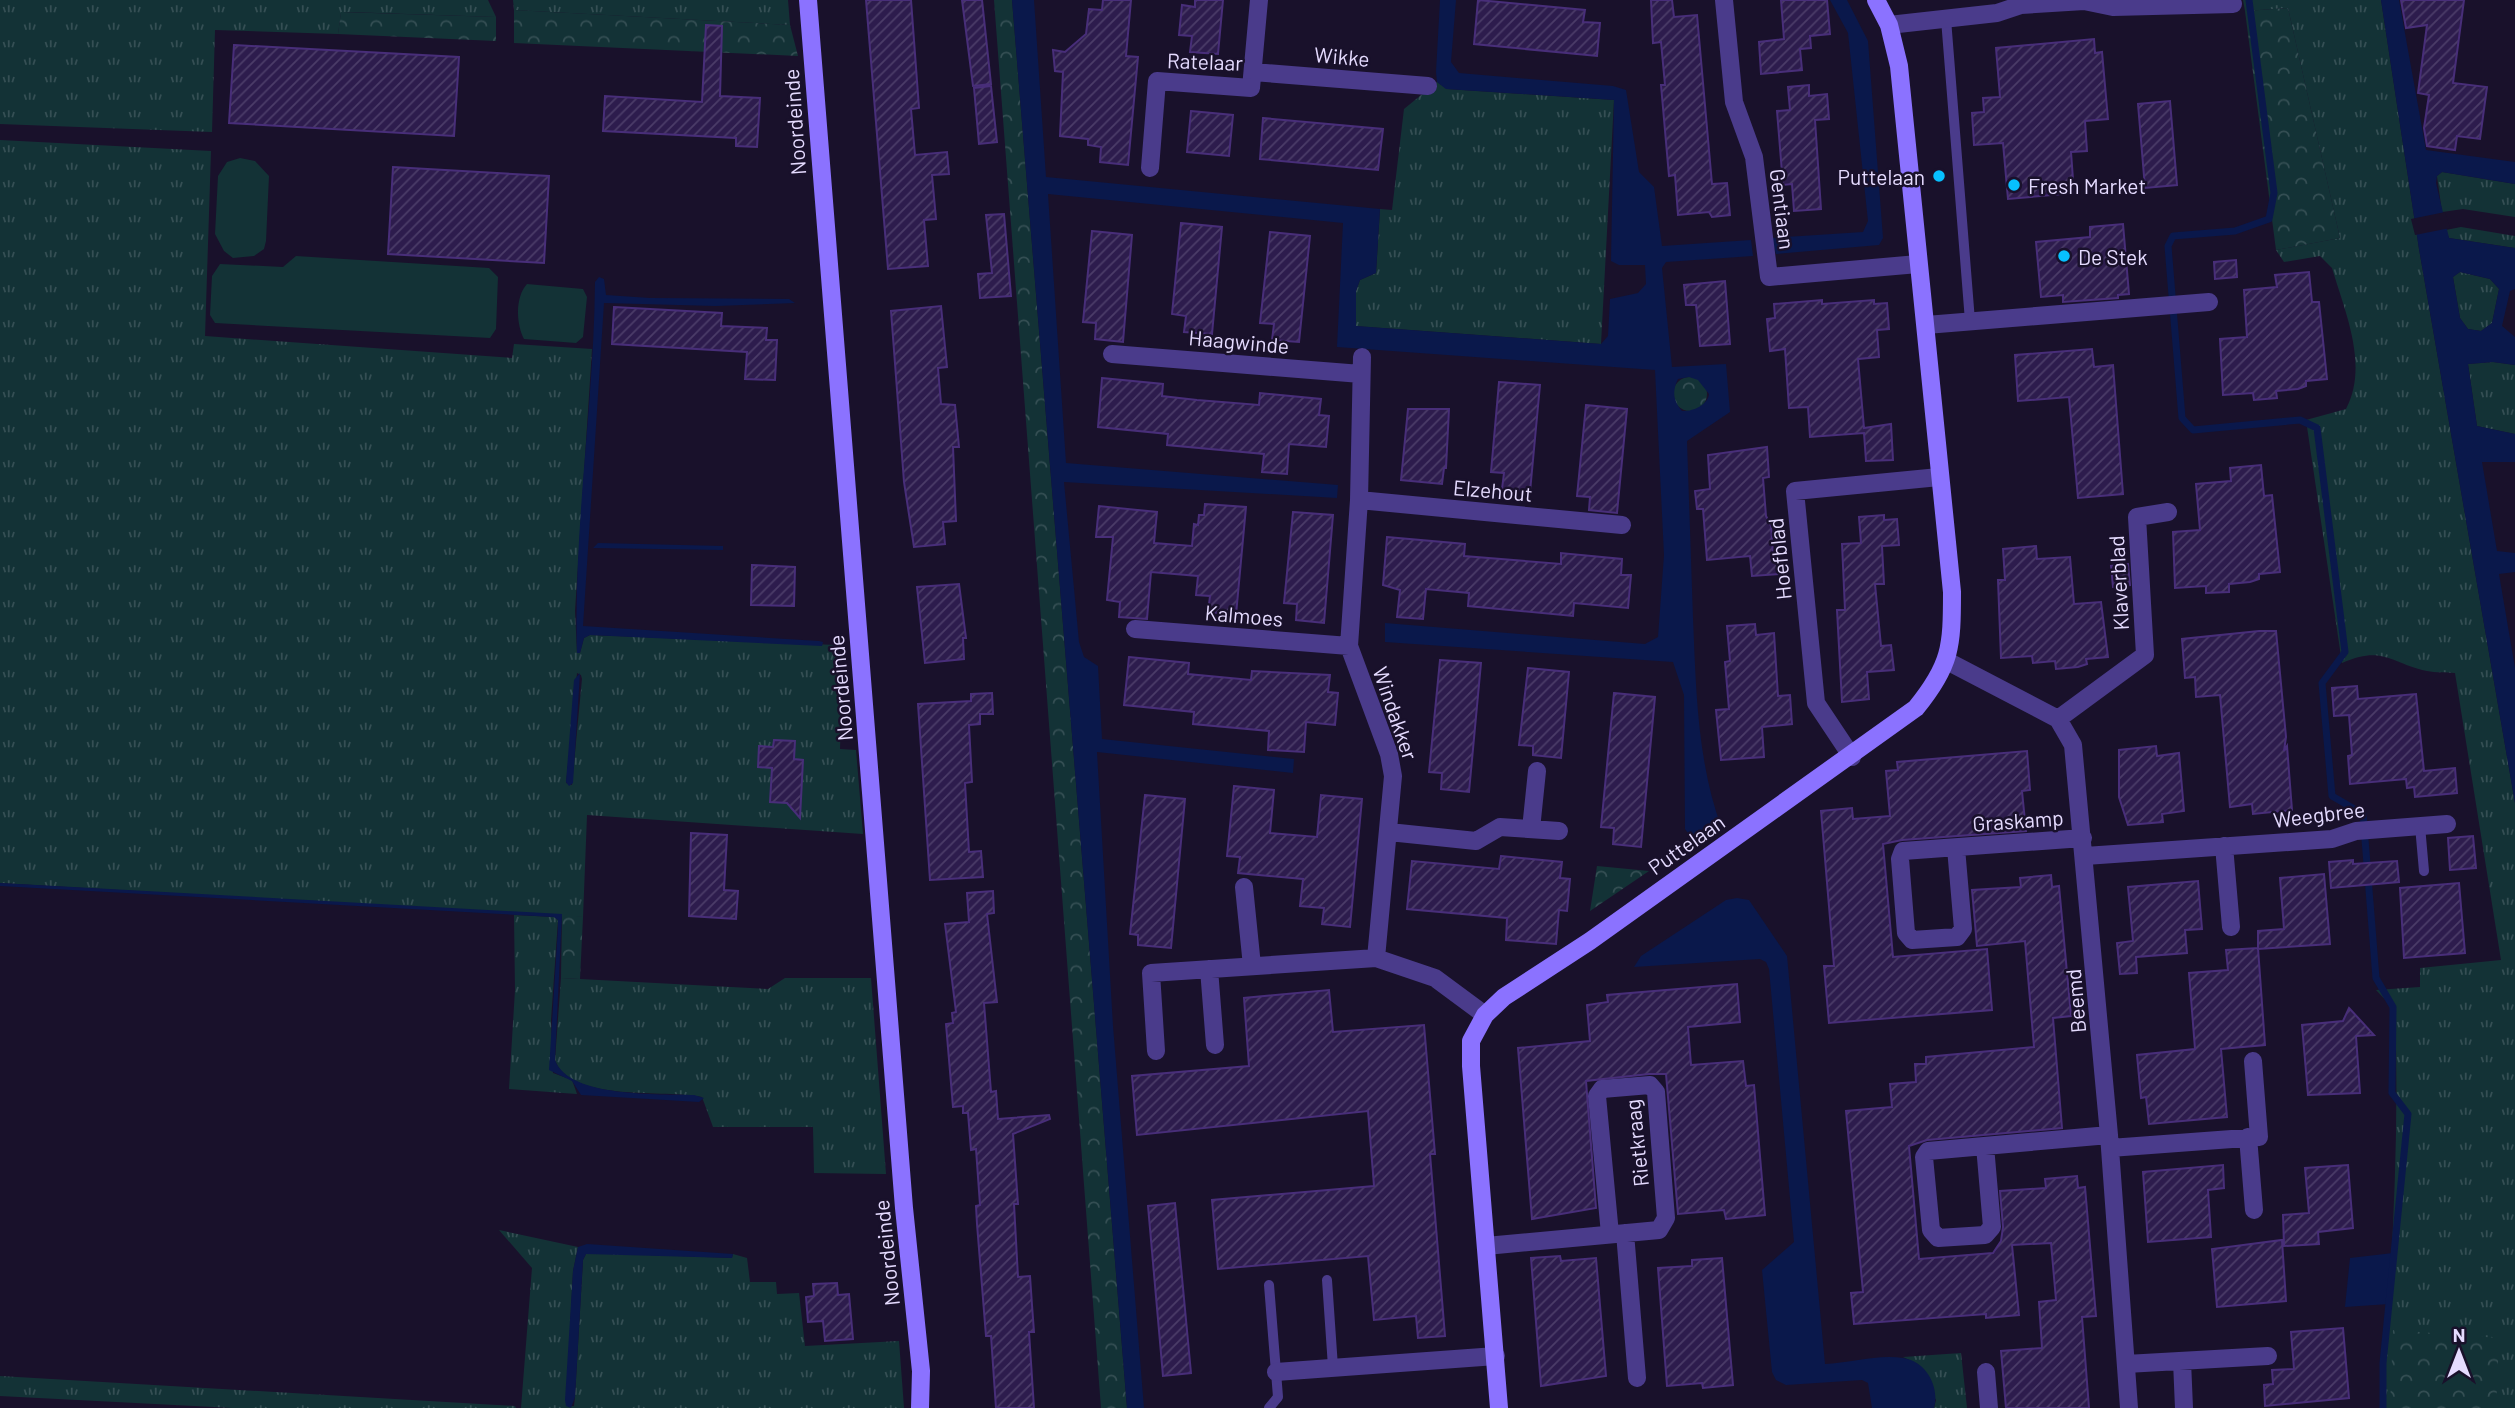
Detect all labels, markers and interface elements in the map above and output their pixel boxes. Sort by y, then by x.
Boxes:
street label: Wikke [1313,41,1371,71]
street label: Ratelaar [1167,47,1244,75]
street label: Noordeinde [778,68,810,176]
place label: Puttelaan [1838,164,1925,189]
street label: Gentiaan [1766,167,1800,251]
marker: Puttelaan [1931,168,1947,184]
place label: Fresh Market [2028,173,2146,198]
marker: Fresh Market [2006,177,2022,193]
place label: De Stek [2078,244,2148,269]
marker: De Stek [2056,248,2072,264]
street label: Haagwinde [1188,324,1290,358]
street label: Elzehout [1452,474,1534,506]
street label: Hoefblad [1762,517,1796,601]
street label: Klaverblad [2103,535,2133,631]
street label: Kalmoes [1204,599,1284,631]
street label: Noordeinde [823,634,857,742]
street label: Windakker [1368,663,1424,763]
street label: Weegbree [2272,796,2366,832]
street label: Graskamp [1972,804,2064,836]
street label: Puttelaan [1643,809,1729,879]
street label: Beemd [2060,968,2090,1034]
street label: Rietkraag [1619,1098,1653,1188]
street label: Noordeinde [868,1199,904,1307]
north arrow [2424,1317,2494,1387]
text: N [2453,1323,2465,1346]

